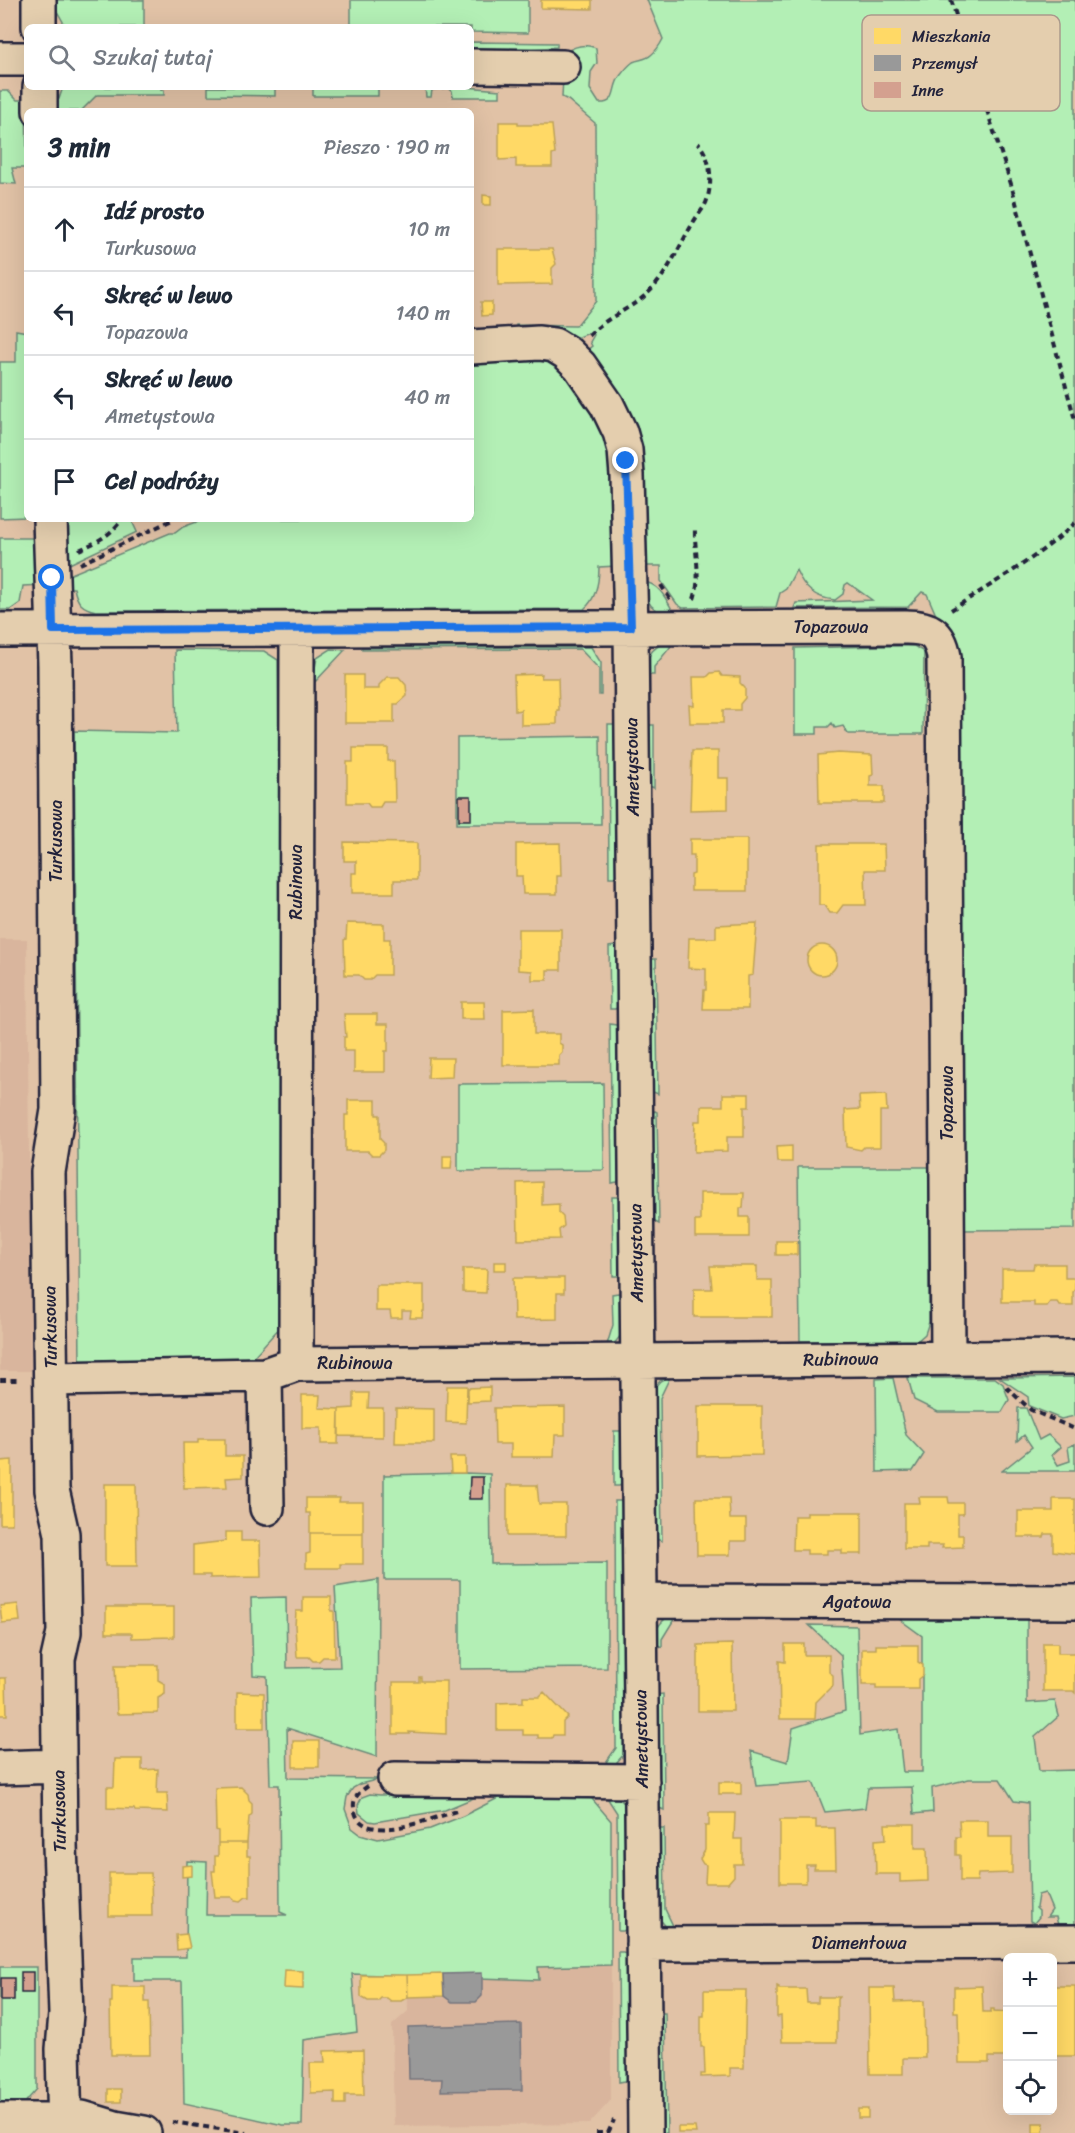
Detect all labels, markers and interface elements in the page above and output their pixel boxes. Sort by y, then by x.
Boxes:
legend [862,15,1060,111]
text: Mieszkania [912,22,991,51]
search box [24,24,474,90]
text: Szukaj tutaj [93,38,212,77]
icon: search [45,41,78,74]
text: Przemysł [912,49,979,78]
text: Inne [911,76,944,105]
text: 3 min [48,124,110,170]
text: Pieszo · 190 m [324,130,450,165]
text: Idź prosto [105,192,204,231]
text: 10 m [408,212,450,247]
icon: ahead [48,213,81,246]
text: Turkusowa [105,231,197,266]
text: Skręć w lewo [105,276,232,315]
text: 140 m [396,296,450,331]
icon: left [48,297,81,330]
text: Topazowa [105,315,188,350]
text: Skręć w lewo [105,360,232,399]
text: 40 m [404,380,450,415]
icon: left [48,381,81,414]
text: Ametystowa [105,399,215,434]
route end [612,447,638,473]
text: Cel podróży [105,462,218,501]
icon: arrive [48,465,81,498]
route start [38,564,64,590]
street label: Topazowa [793,611,869,643]
street label: Ametystowa [615,717,649,818]
street label: Turkusowa [40,800,72,882]
street label: Rubinowa [280,844,312,920]
street label: Topazowa [931,1065,963,1141]
street label: Ametystowa [619,1203,653,1304]
street label: Turkusowa [33,1286,67,1368]
street label: Rubinowa [803,1342,879,1376]
street label: Rubinowa [317,1347,393,1379]
street label: Agatowa [822,1586,891,1618]
street label: Ametystowa [624,1689,658,1790]
street label: Turkusowa [42,1770,76,1852]
street label: Diamentowa [812,1927,907,1959]
map controls [1003,1953,1057,2115]
button: + [1003,1953,1057,2007]
button: − [1003,2007,1057,2061]
button: locate [1003,2061,1057,2115]

